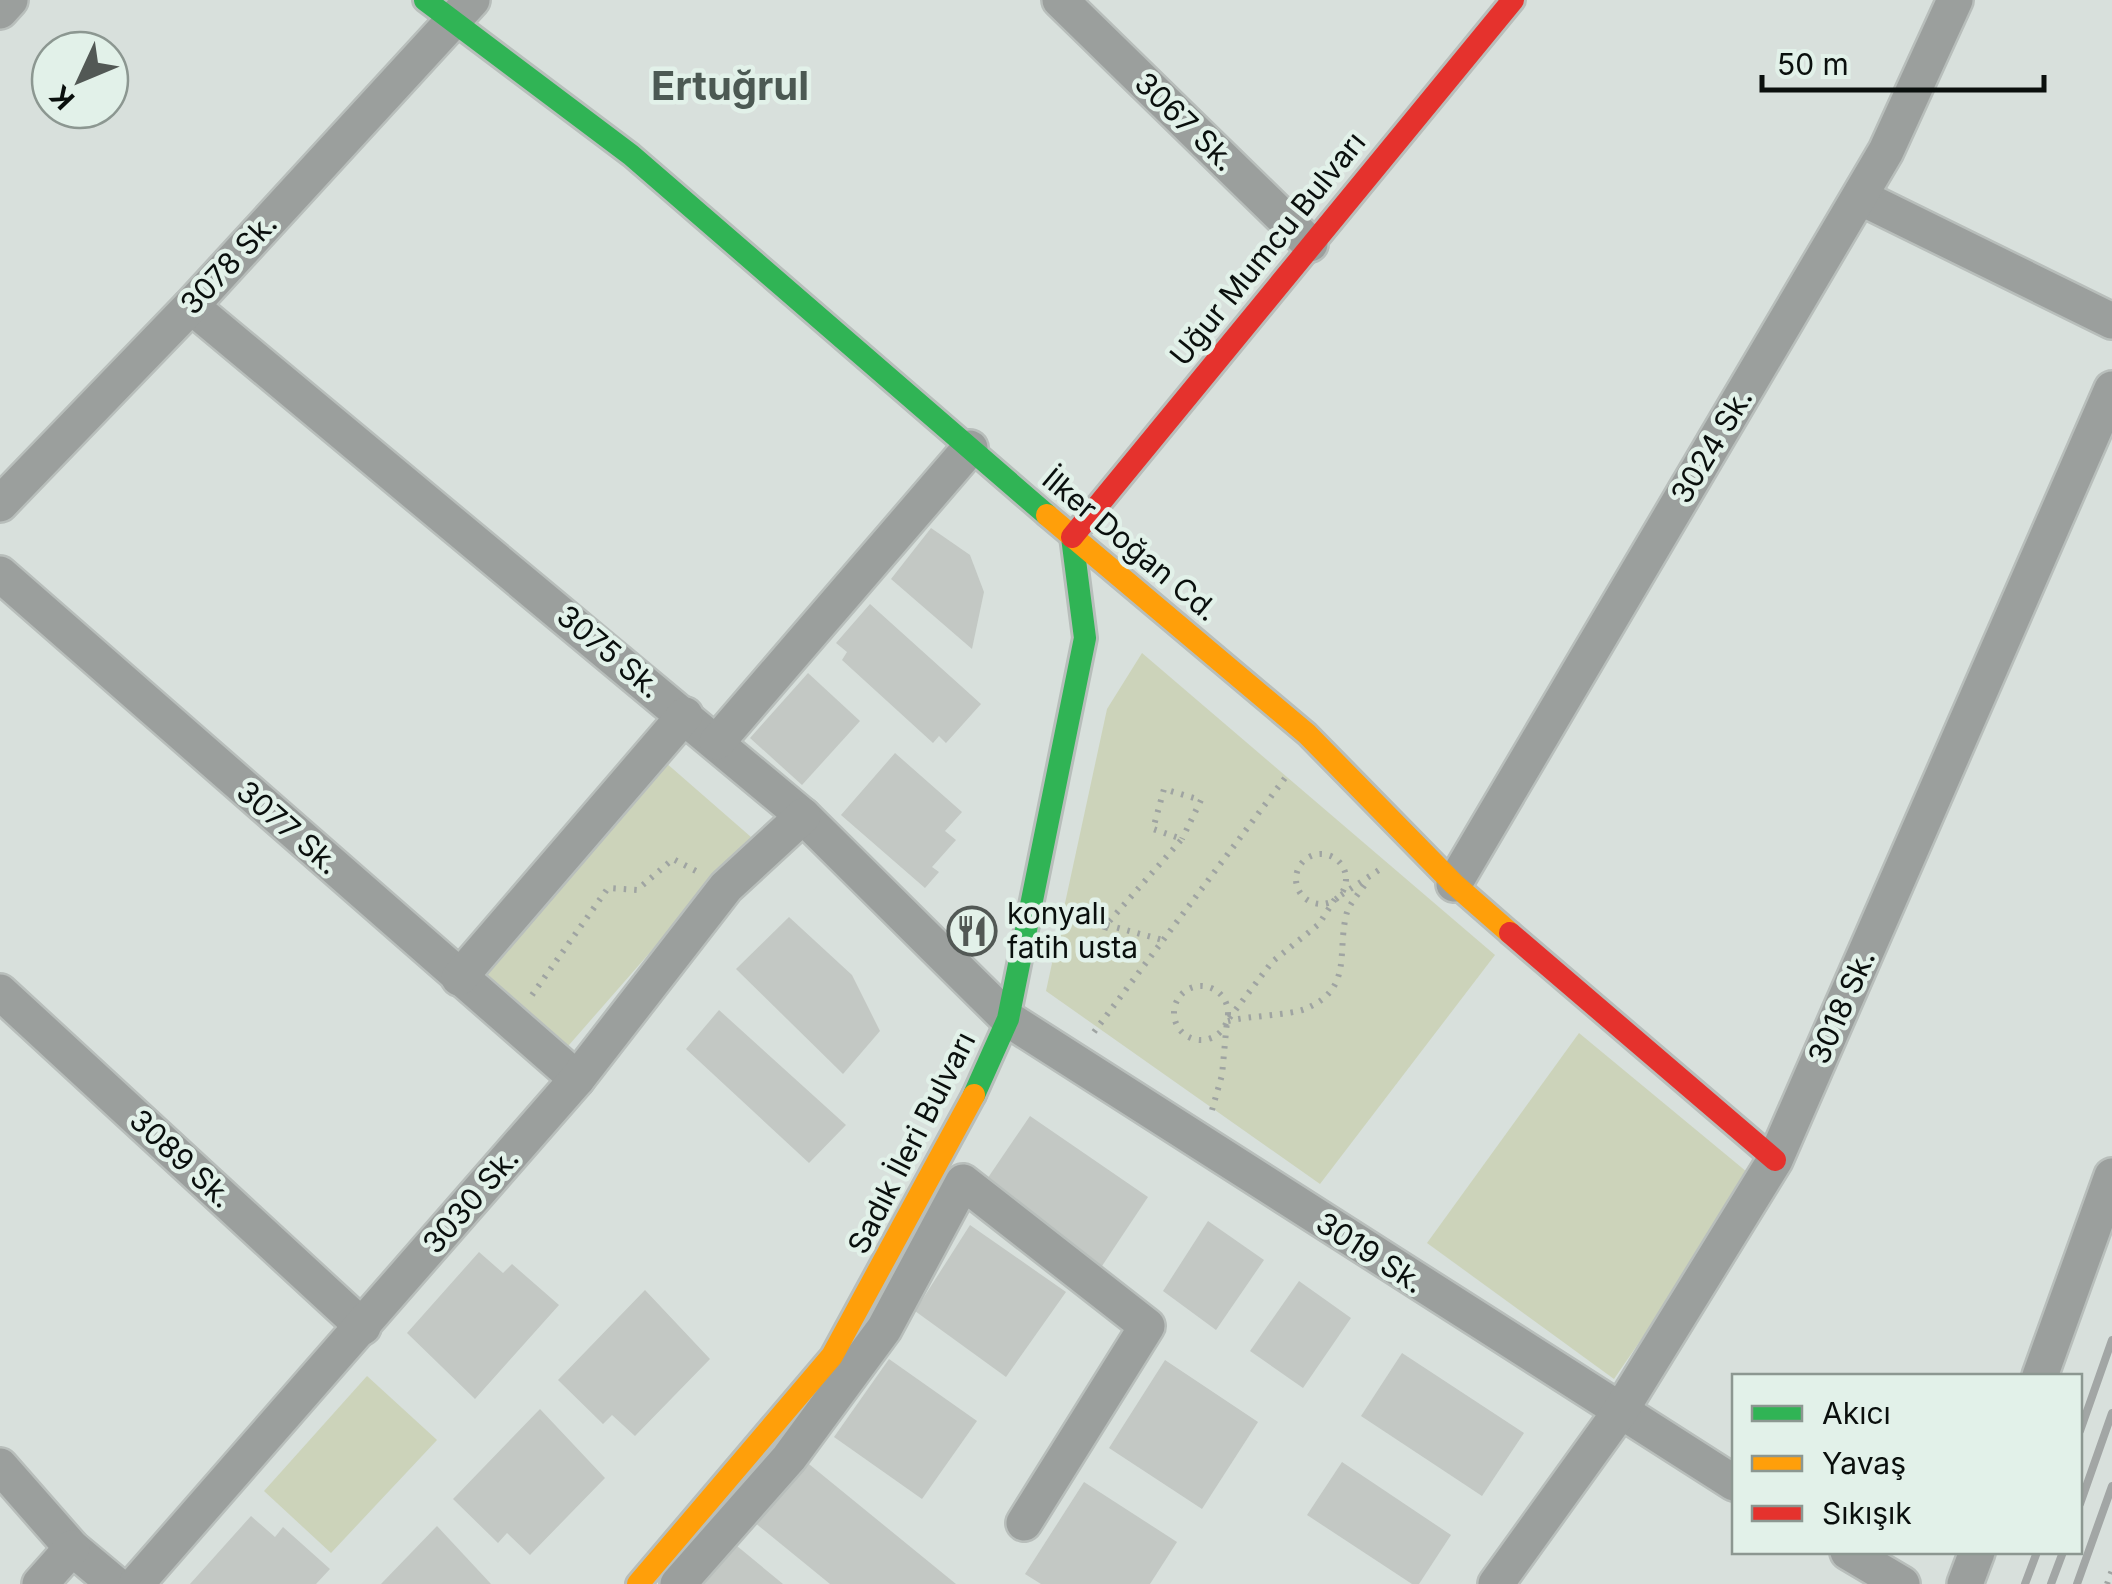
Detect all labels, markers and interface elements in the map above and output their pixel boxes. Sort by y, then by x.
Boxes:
north arrow [30,30,130,130]
scale bar [1762,30,2044,92]
text: 50 m [1777,46,1849,82]
district label: Ertuğrul [651,61,809,110]
street label: 3067 Sk. [1128,65,1243,178]
text: K [43,78,81,116]
street label: Uğur Mumcu Bulvarı [1162,124,1372,372]
street label: 3078 Sk. [173,205,284,321]
street label: 3024 Sk. [1663,382,1759,509]
street label: İlker Doğan Cd. [1035,460,1226,628]
street label: 3075 Sk. [550,597,669,705]
street label: 3077 Sk. [230,773,347,882]
place label: konyalı fatih usta [1007,895,1138,965]
restaurant icon: konyalı fatih usta [946,905,998,957]
street label: 3018 Sk. [1800,944,1882,1069]
street label: Sadık İleri Bulvarı [840,1026,983,1260]
street label: 3089 Sk. [123,1102,241,1215]
street label: 3030 Sk. [415,1140,526,1260]
street label: 3019 Sk. [1310,1204,1431,1300]
legend [1732,1374,2082,1554]
text: Akıcı [1822,1395,1891,1431]
text: Yavaş [1822,1445,1906,1481]
text: Sıkışık [1822,1495,1912,1531]

